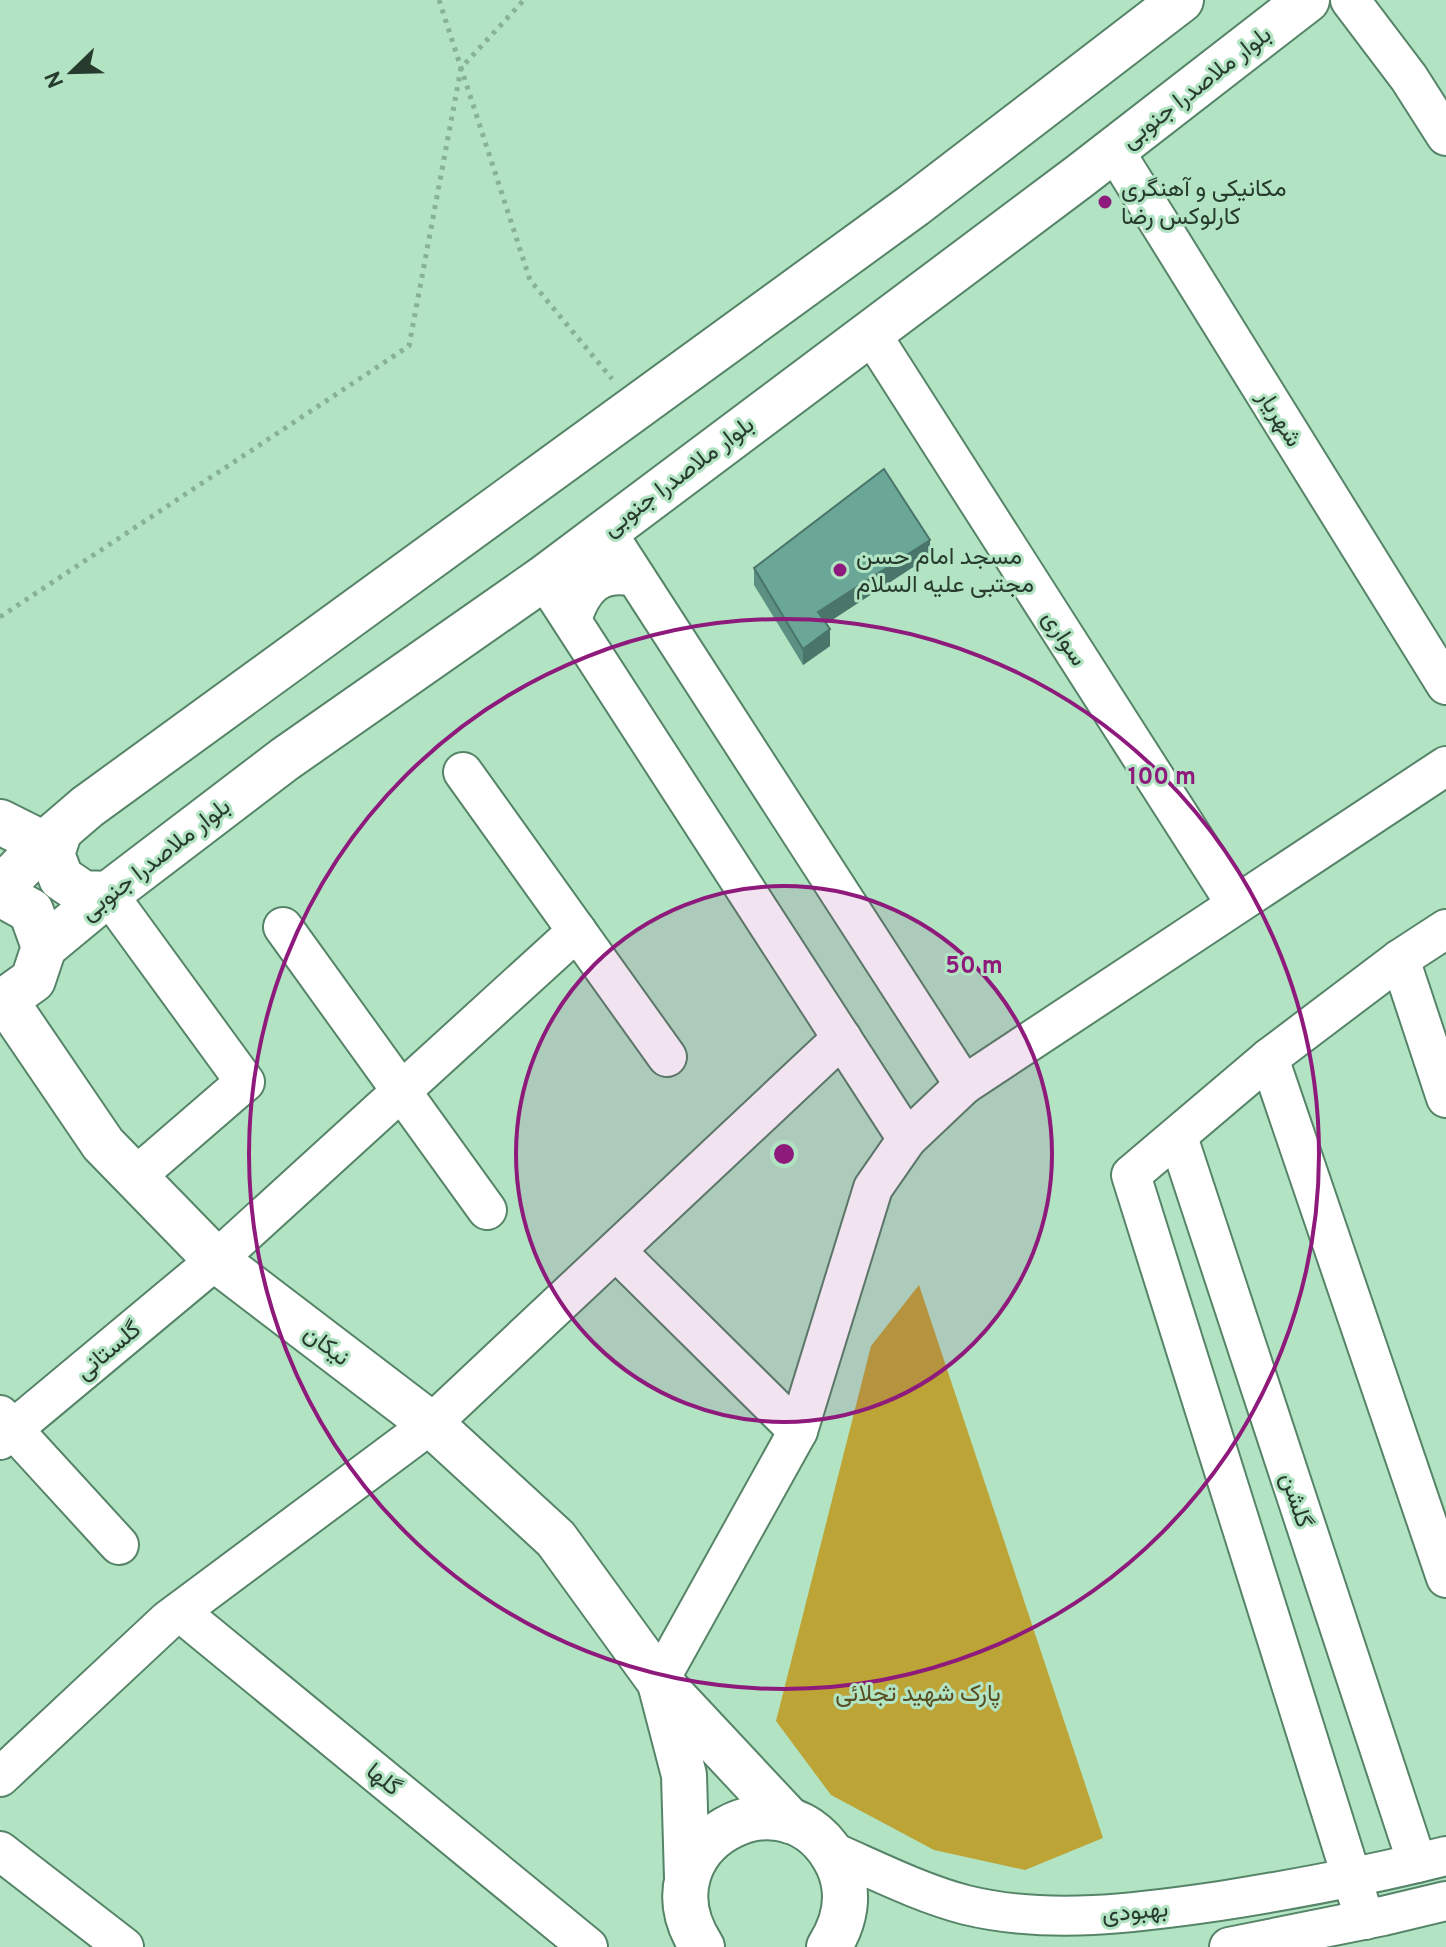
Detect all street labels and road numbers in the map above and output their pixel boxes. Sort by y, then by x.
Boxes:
street label: بلوار ملاصدرا جنوبی [1116,21,1278,157]
street label: شهریار [1249,384,1307,453]
street label: بلوار ملاصدرا جنوبی [597,411,761,544]
street label: سواری [1034,606,1092,673]
street label: بلوار ملاصدرا جنوبی [75,793,237,929]
street label: گلستانی [70,1315,148,1388]
street label: نیکان [297,1319,355,1374]
street label: گلشن [1272,1469,1318,1532]
street label: گلها [359,1757,406,1804]
street label: بهبودی [1101,1895,1170,1931]

